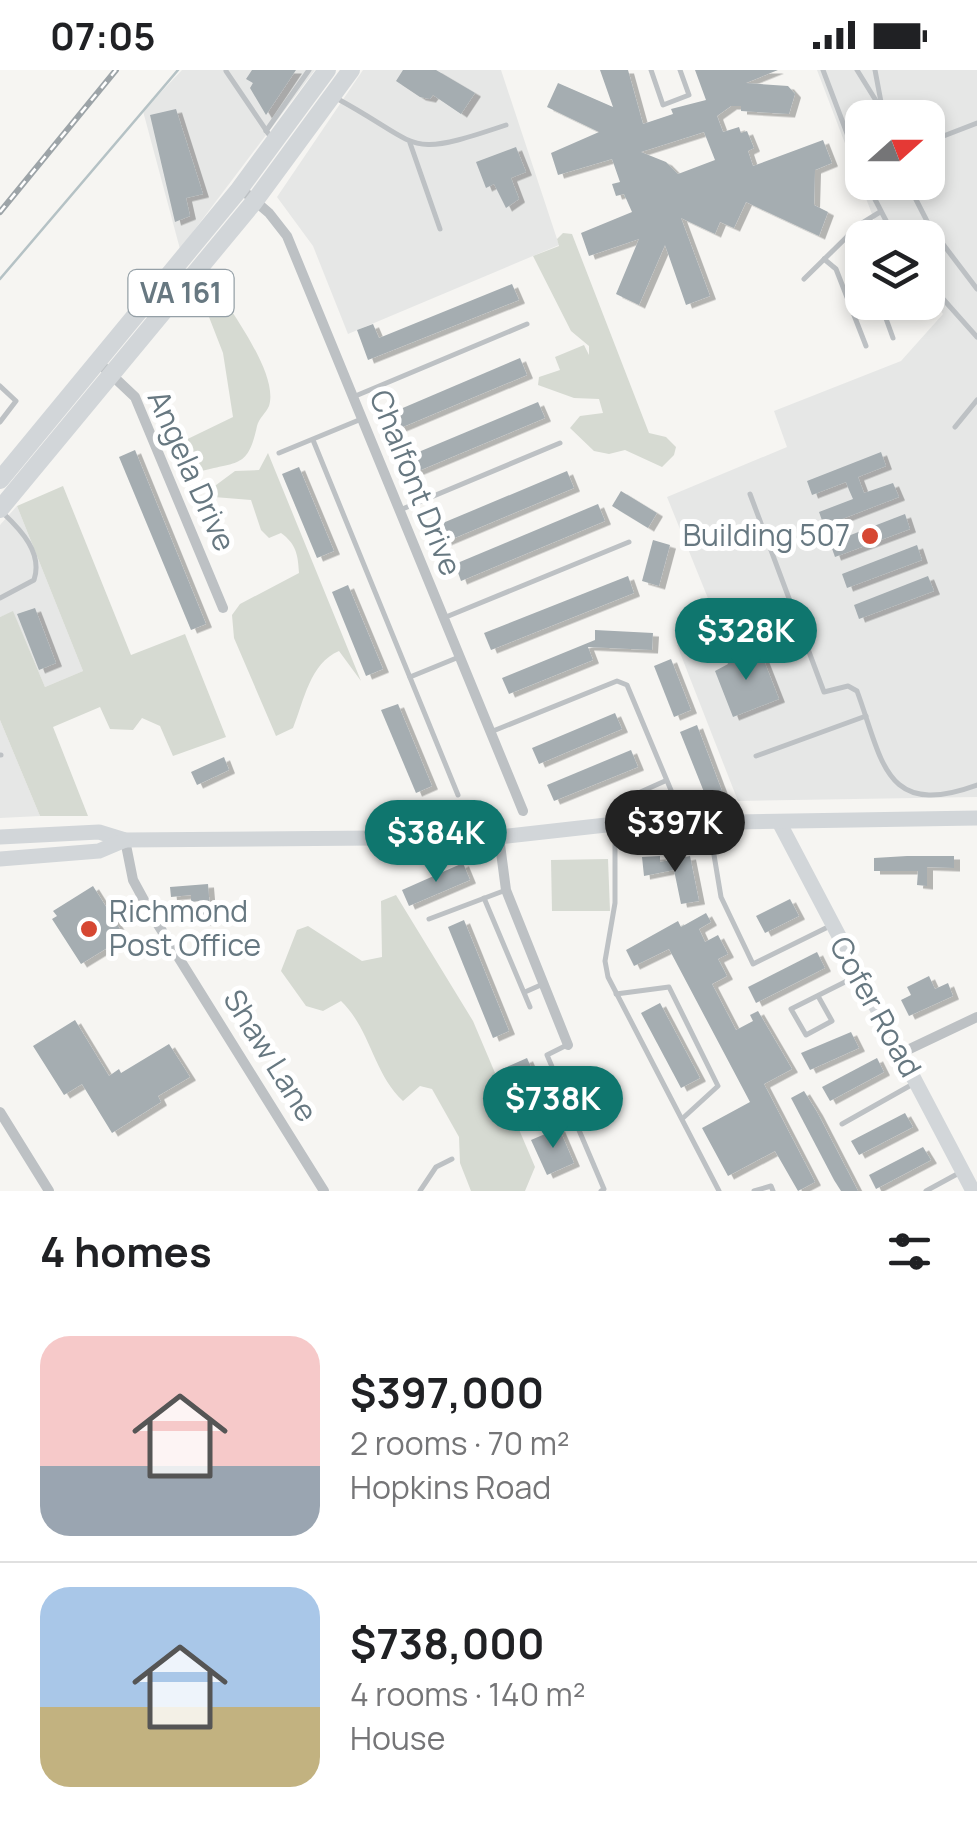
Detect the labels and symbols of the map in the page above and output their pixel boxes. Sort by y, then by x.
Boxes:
north arrow [845,100,945,200]
road number: VA 161 [128,270,234,316]
street label: Angela Drive [139,384,246,557]
street label: Chalfont Drive [361,384,472,581]
place label: Building 507 [683,514,850,555]
marker: Building 507 [859,525,881,547]
pin: $328K [676,598,816,683]
pin: $397K [605,790,745,875]
pin: $384K [366,800,506,885]
place label: Richmond Post Office [109,890,261,965]
marker: Richmond Post Office [78,918,100,940]
street label: Cofer Road [821,929,932,1084]
street label: Shaw Lane [214,981,328,1129]
pin: $738K [483,1066,623,1151]

